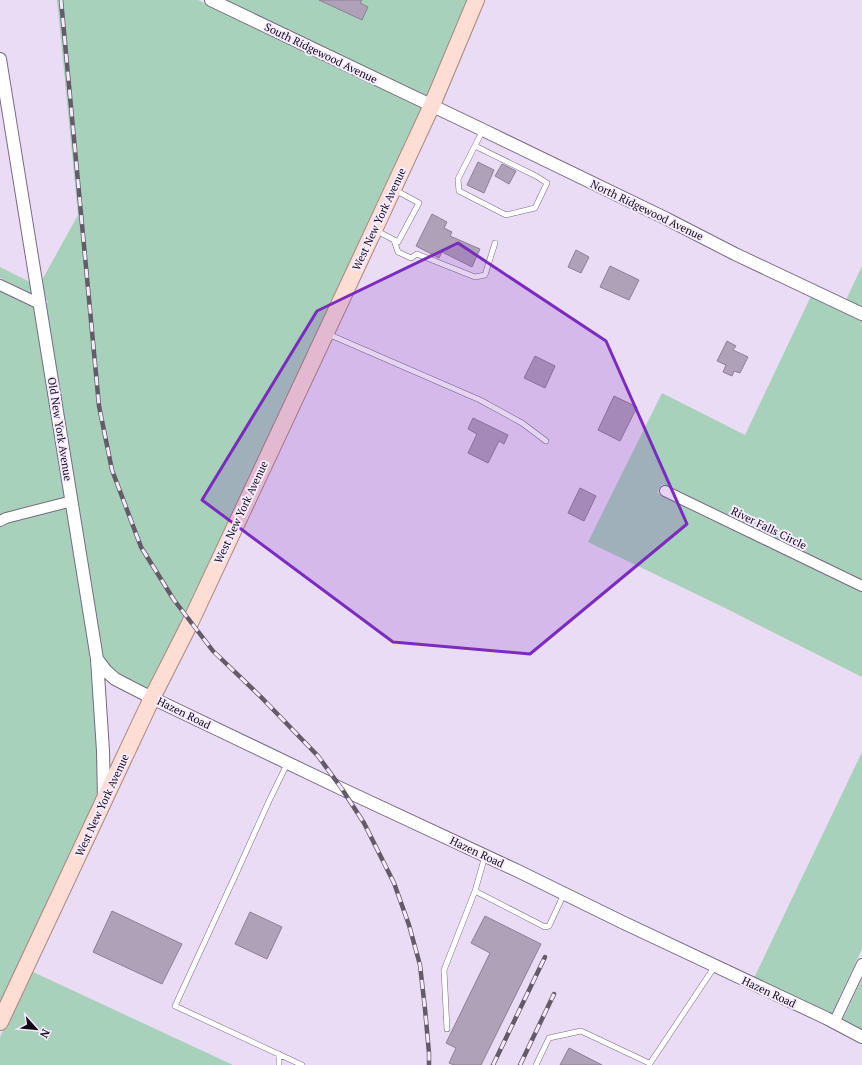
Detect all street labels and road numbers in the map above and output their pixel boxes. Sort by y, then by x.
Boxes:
street label: South Ridgewood Avenue [262,20,380,87]
street label: West New York Avenue [349,165,409,272]
street label: North Ridgewood Avenue [588,177,706,244]
street label: Old New York Avenue [45,376,75,482]
street label: West New York Avenue [211,458,271,565]
street label: River Falls Circle [729,504,809,553]
street label: Hazen Road [155,694,213,732]
street label: West New York Avenue [72,751,132,858]
street label: Hazen Road [448,833,506,871]
street label: Hazen Road [740,973,798,1011]

